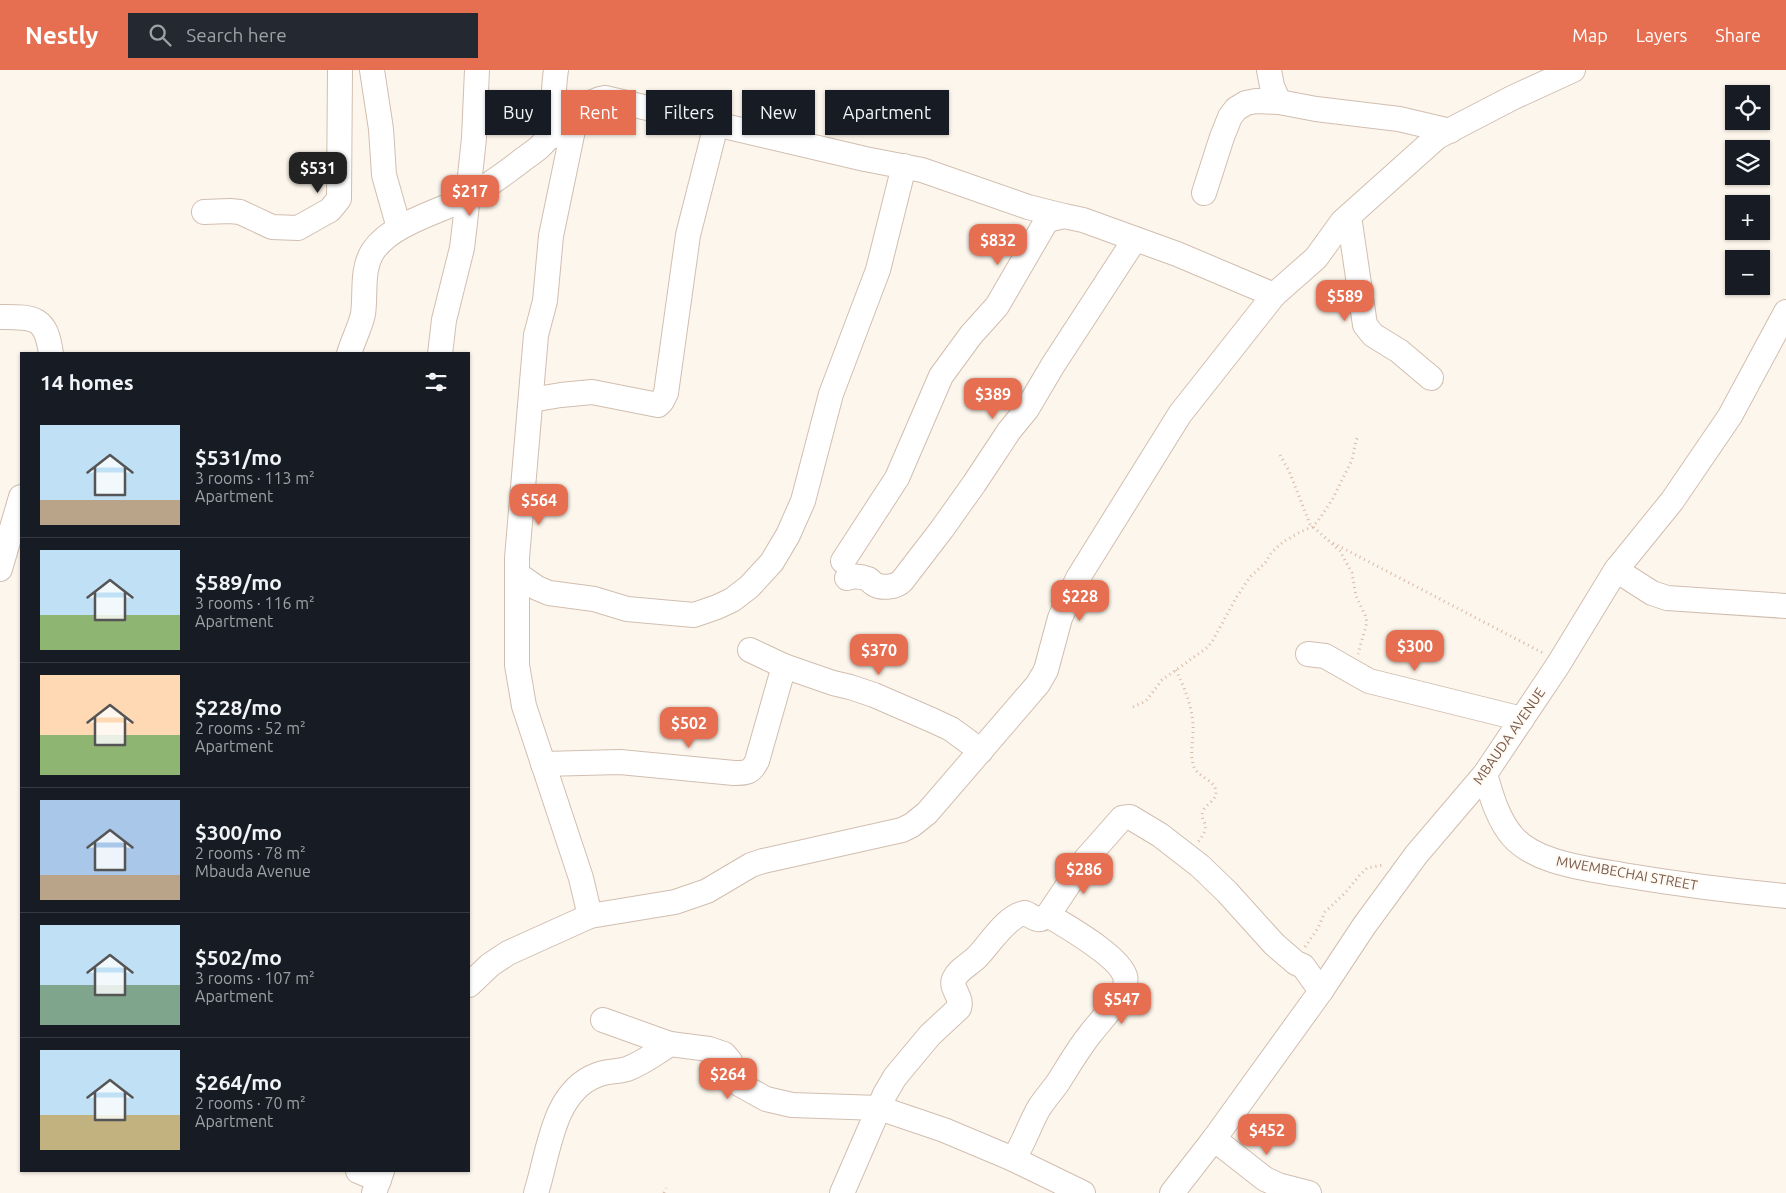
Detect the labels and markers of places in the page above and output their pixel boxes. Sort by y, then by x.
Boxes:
pin: $531 [288,152,348,194]
pin: $217 [440,174,500,217]
pin: $832 [968,224,1028,266]
pin: $589 [1315,280,1375,322]
pin: $389 [963,378,1023,420]
pin: $564 [509,484,569,526]
pin: $228 [1050,580,1110,622]
pin: $300 [1385,630,1445,672]
pin: $370 [849,634,909,676]
pin: $502 [659,706,719,749]
pin: $286 [1054,852,1114,895]
pin: $547 [1092,982,1152,1025]
pin: $264 [698,1058,758,1100]
pin: $452 [1237,1114,1297,1156]

